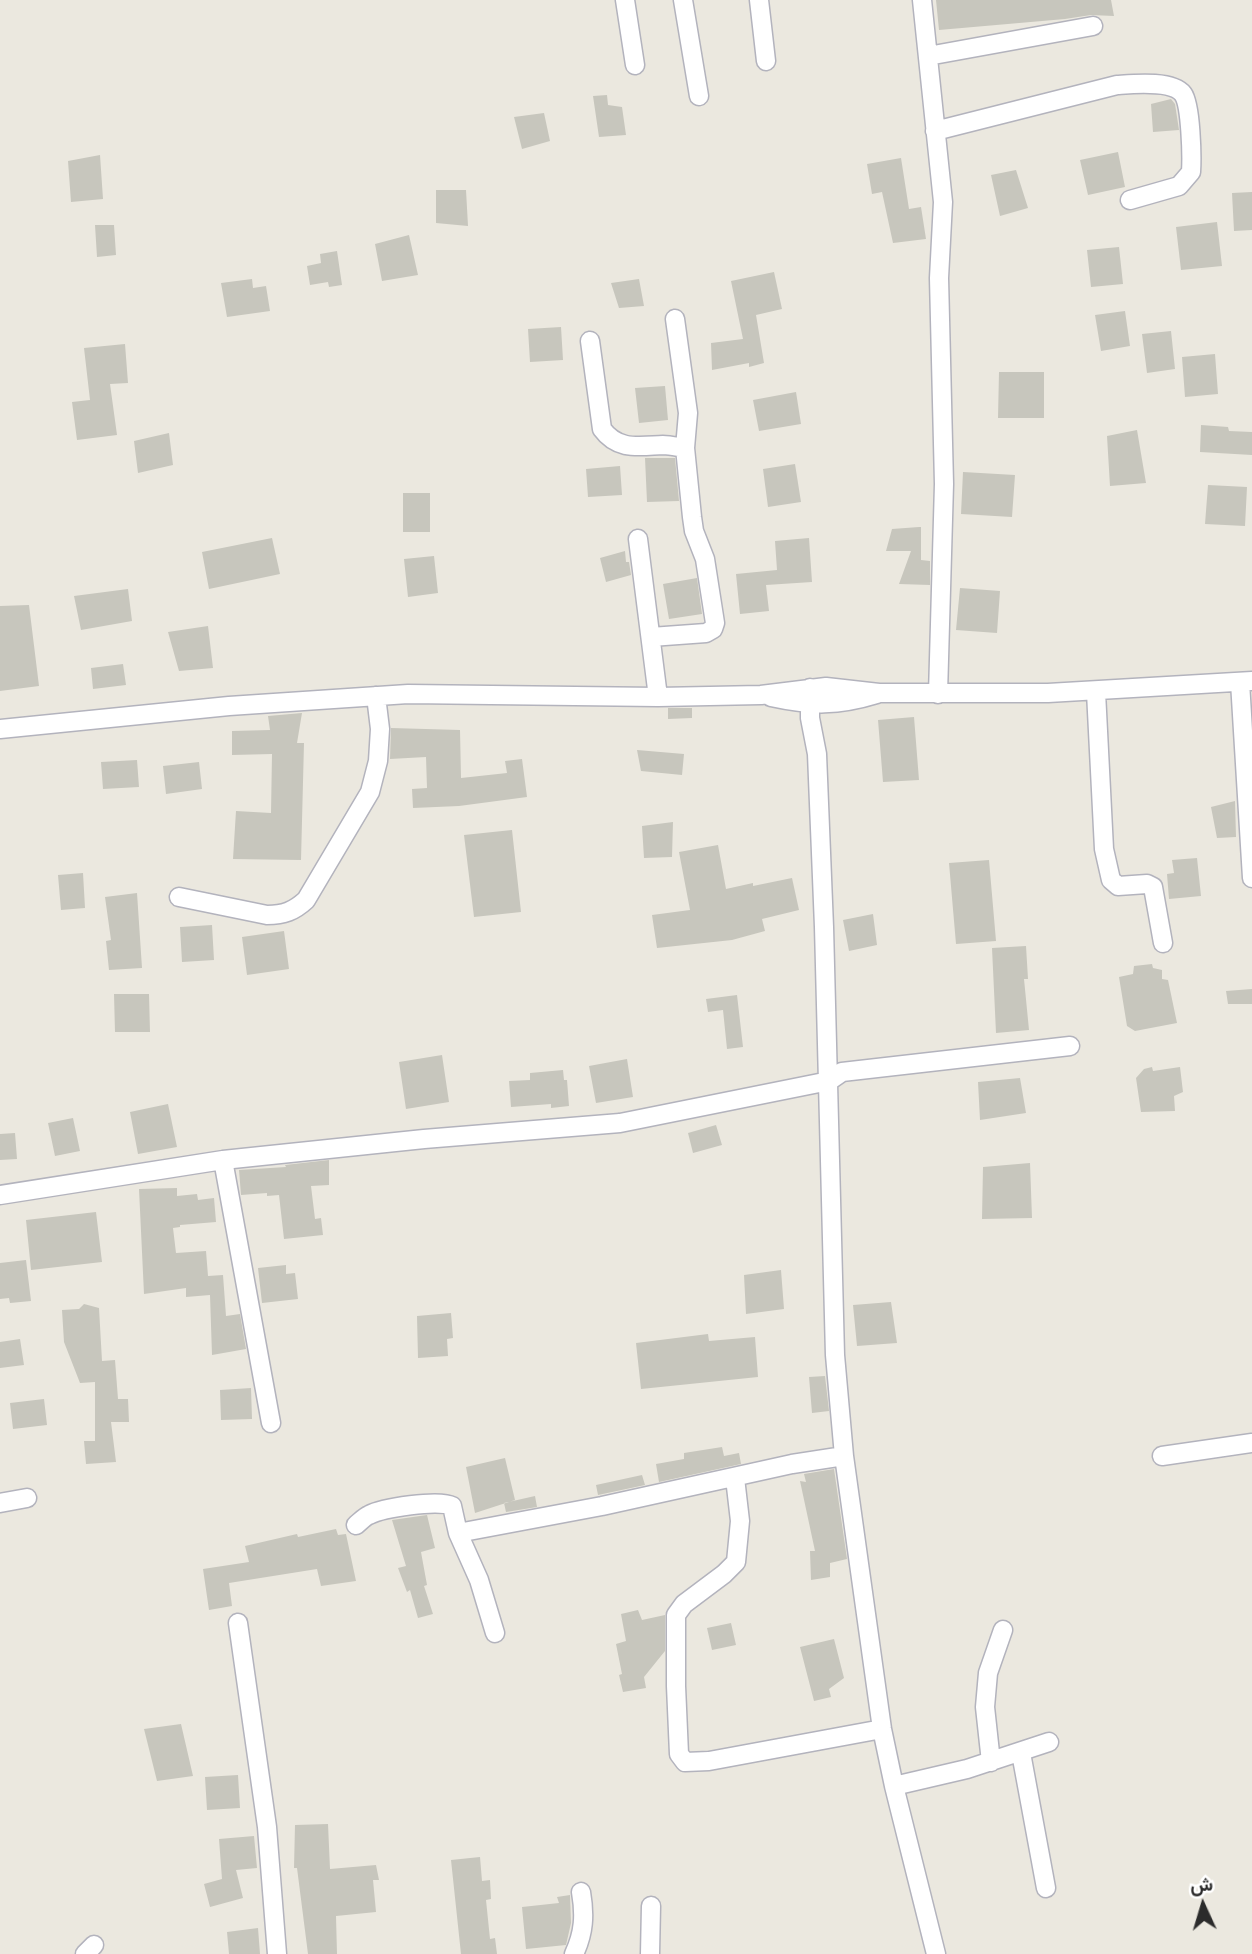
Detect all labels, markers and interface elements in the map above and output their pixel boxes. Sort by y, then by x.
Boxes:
north arrow [1168,1870,1238,1940]
text: ش [1189,1870,1214,1898]

